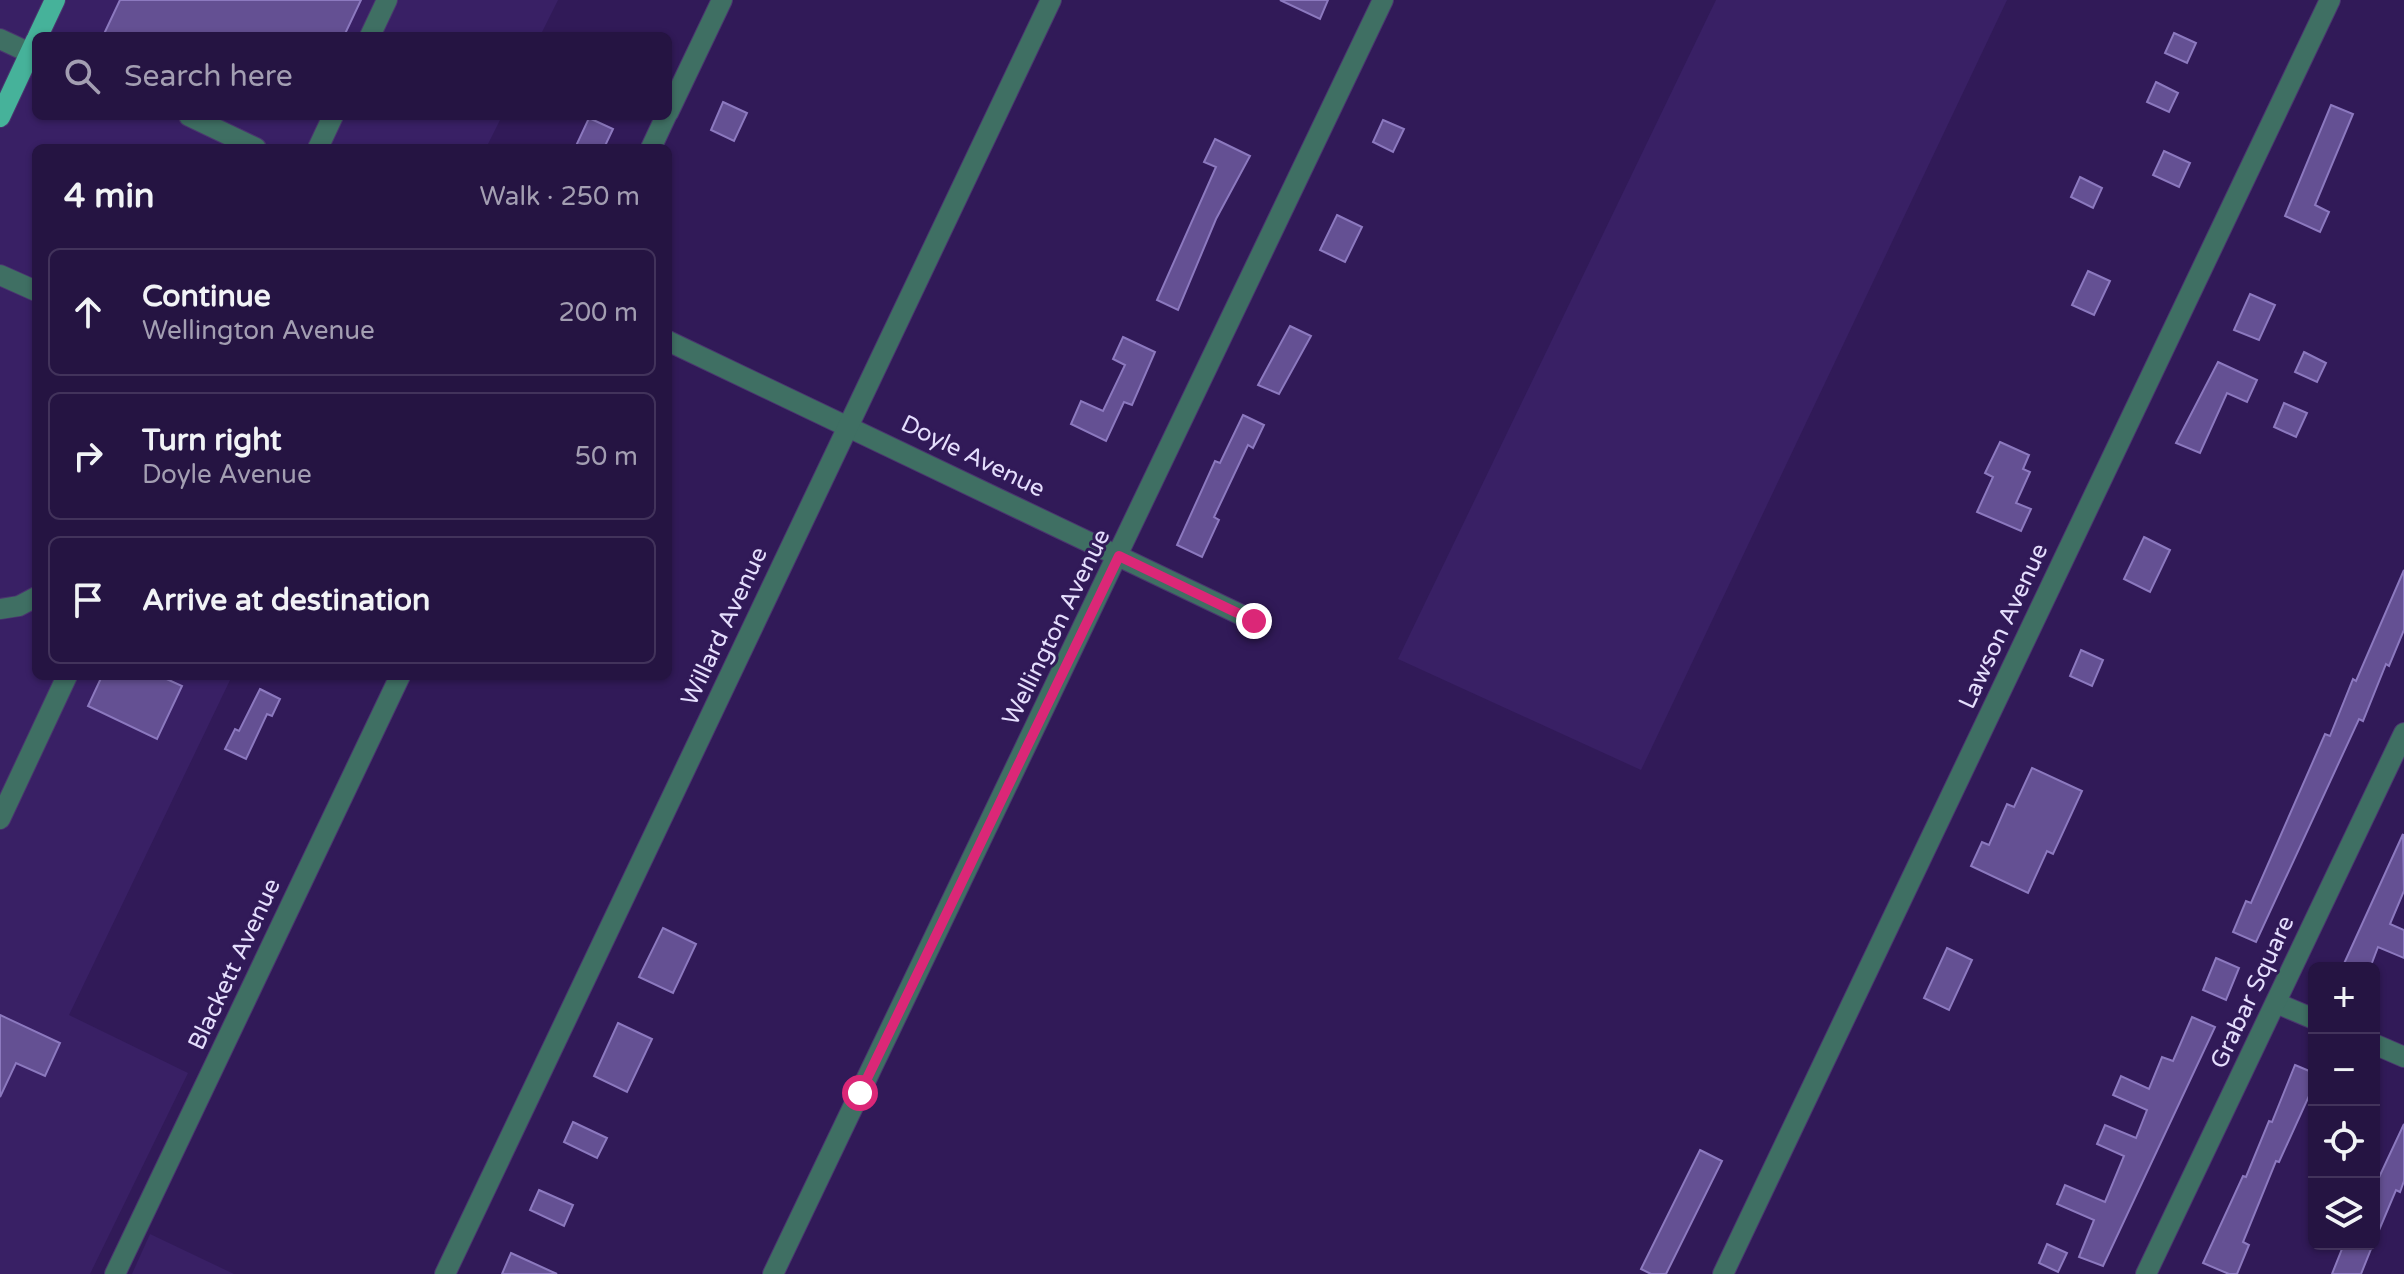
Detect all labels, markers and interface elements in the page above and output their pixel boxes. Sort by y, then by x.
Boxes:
search box [32,32,672,120]
icon: search [60,54,104,98]
text: Search here [124,58,293,95]
text: 4 min [64,176,155,217]
text: Walk · 250 m [480,181,640,212]
text: Continue [142,278,271,315]
icon: ahead [66,290,110,334]
text: 200 m [558,297,638,328]
text: Wellington Avenue [142,315,375,346]
street label: Doyle Avenue [896,409,1050,504]
text: Turn right [142,422,282,459]
icon: right [66,434,110,478]
text: 50 m [575,441,638,472]
text: Doyle Avenue [142,459,312,490]
street label: Wellington Avenue [996,524,1117,730]
street label: Lawson Avenue [1952,539,2054,713]
street label: Willard Avenue [675,542,774,710]
icon: arrive [66,578,110,622]
text: Arrive at destination [142,582,430,619]
route end [1236,603,1272,639]
street label: Blackett Avenue [182,874,287,1054]
street label: Grabar Square [2204,911,2301,1073]
map controls [2308,962,2380,1250]
button: + [2308,962,2380,1034]
button: − [2308,1034,2380,1106]
route start [842,1075,878,1111]
button: locate [2308,1106,2380,1178]
button: layers [2308,1178,2380,1250]

